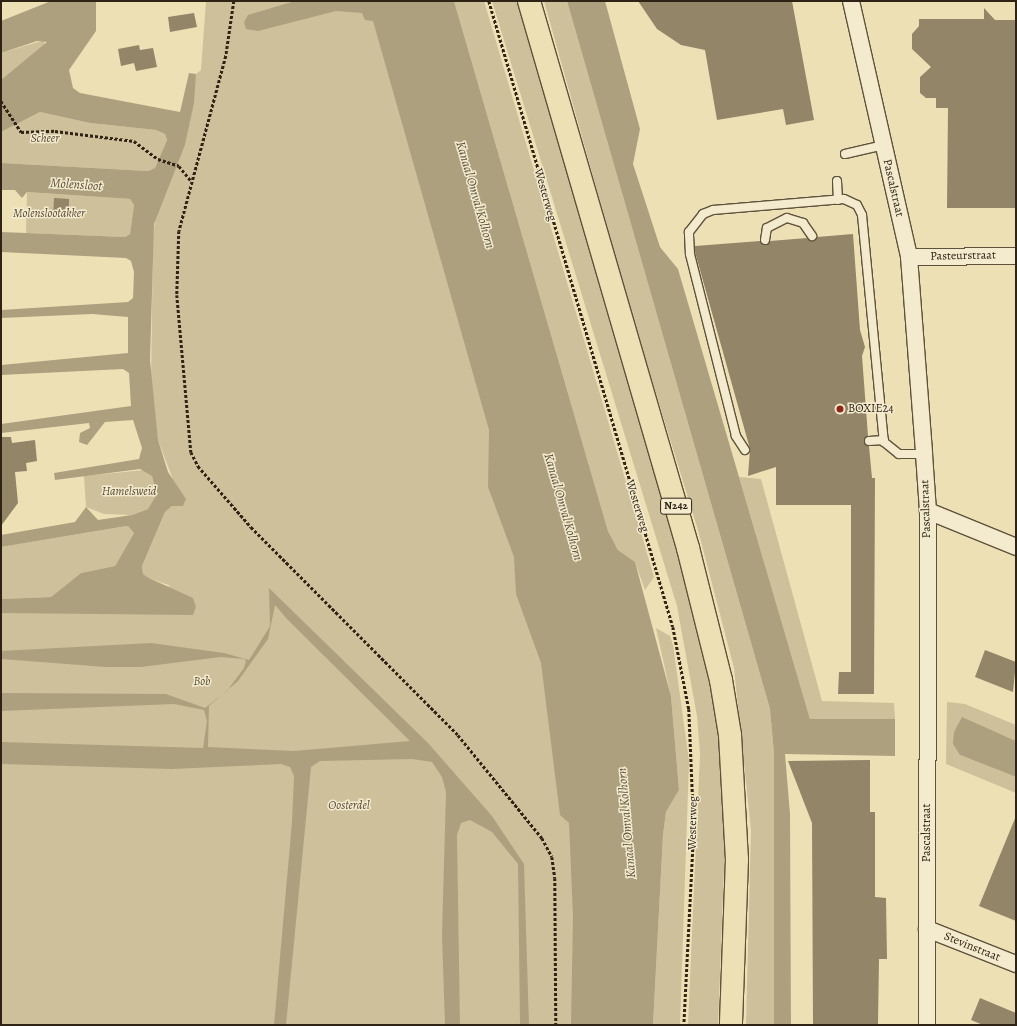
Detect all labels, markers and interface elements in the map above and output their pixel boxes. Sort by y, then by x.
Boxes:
park label: Scheer [31,132,59,146]
water label: Kanaal Omval Kolhorn [452,140,498,250]
street label: Pascalstraat [879,158,907,218]
street label: Westerweg [531,167,559,223]
water label: Molensloot [50,175,102,195]
park label: Molenslootakker [13,207,85,221]
street label: Pasteurstraat [930,248,996,264]
place label: BOXIE24 [848,402,894,416]
marker: BOXIE24 [835,404,845,414]
water label: Kanaal Omval Kolhorn [540,452,586,562]
street label: Westerweg [622,478,652,534]
street label: Pascalstraat [918,479,934,539]
park label: Hamelsweid [102,485,156,499]
road number: N242 [660,497,692,515]
park label: Bob [193,675,211,689]
water label: Kanaal Omval Kolhorn [614,767,640,879]
street label: Westerweg [685,796,701,850]
park label: Oosterdel [328,799,370,813]
street label: Pascalstraat [920,804,934,862]
street label: Stevinstraat [942,929,1002,965]

